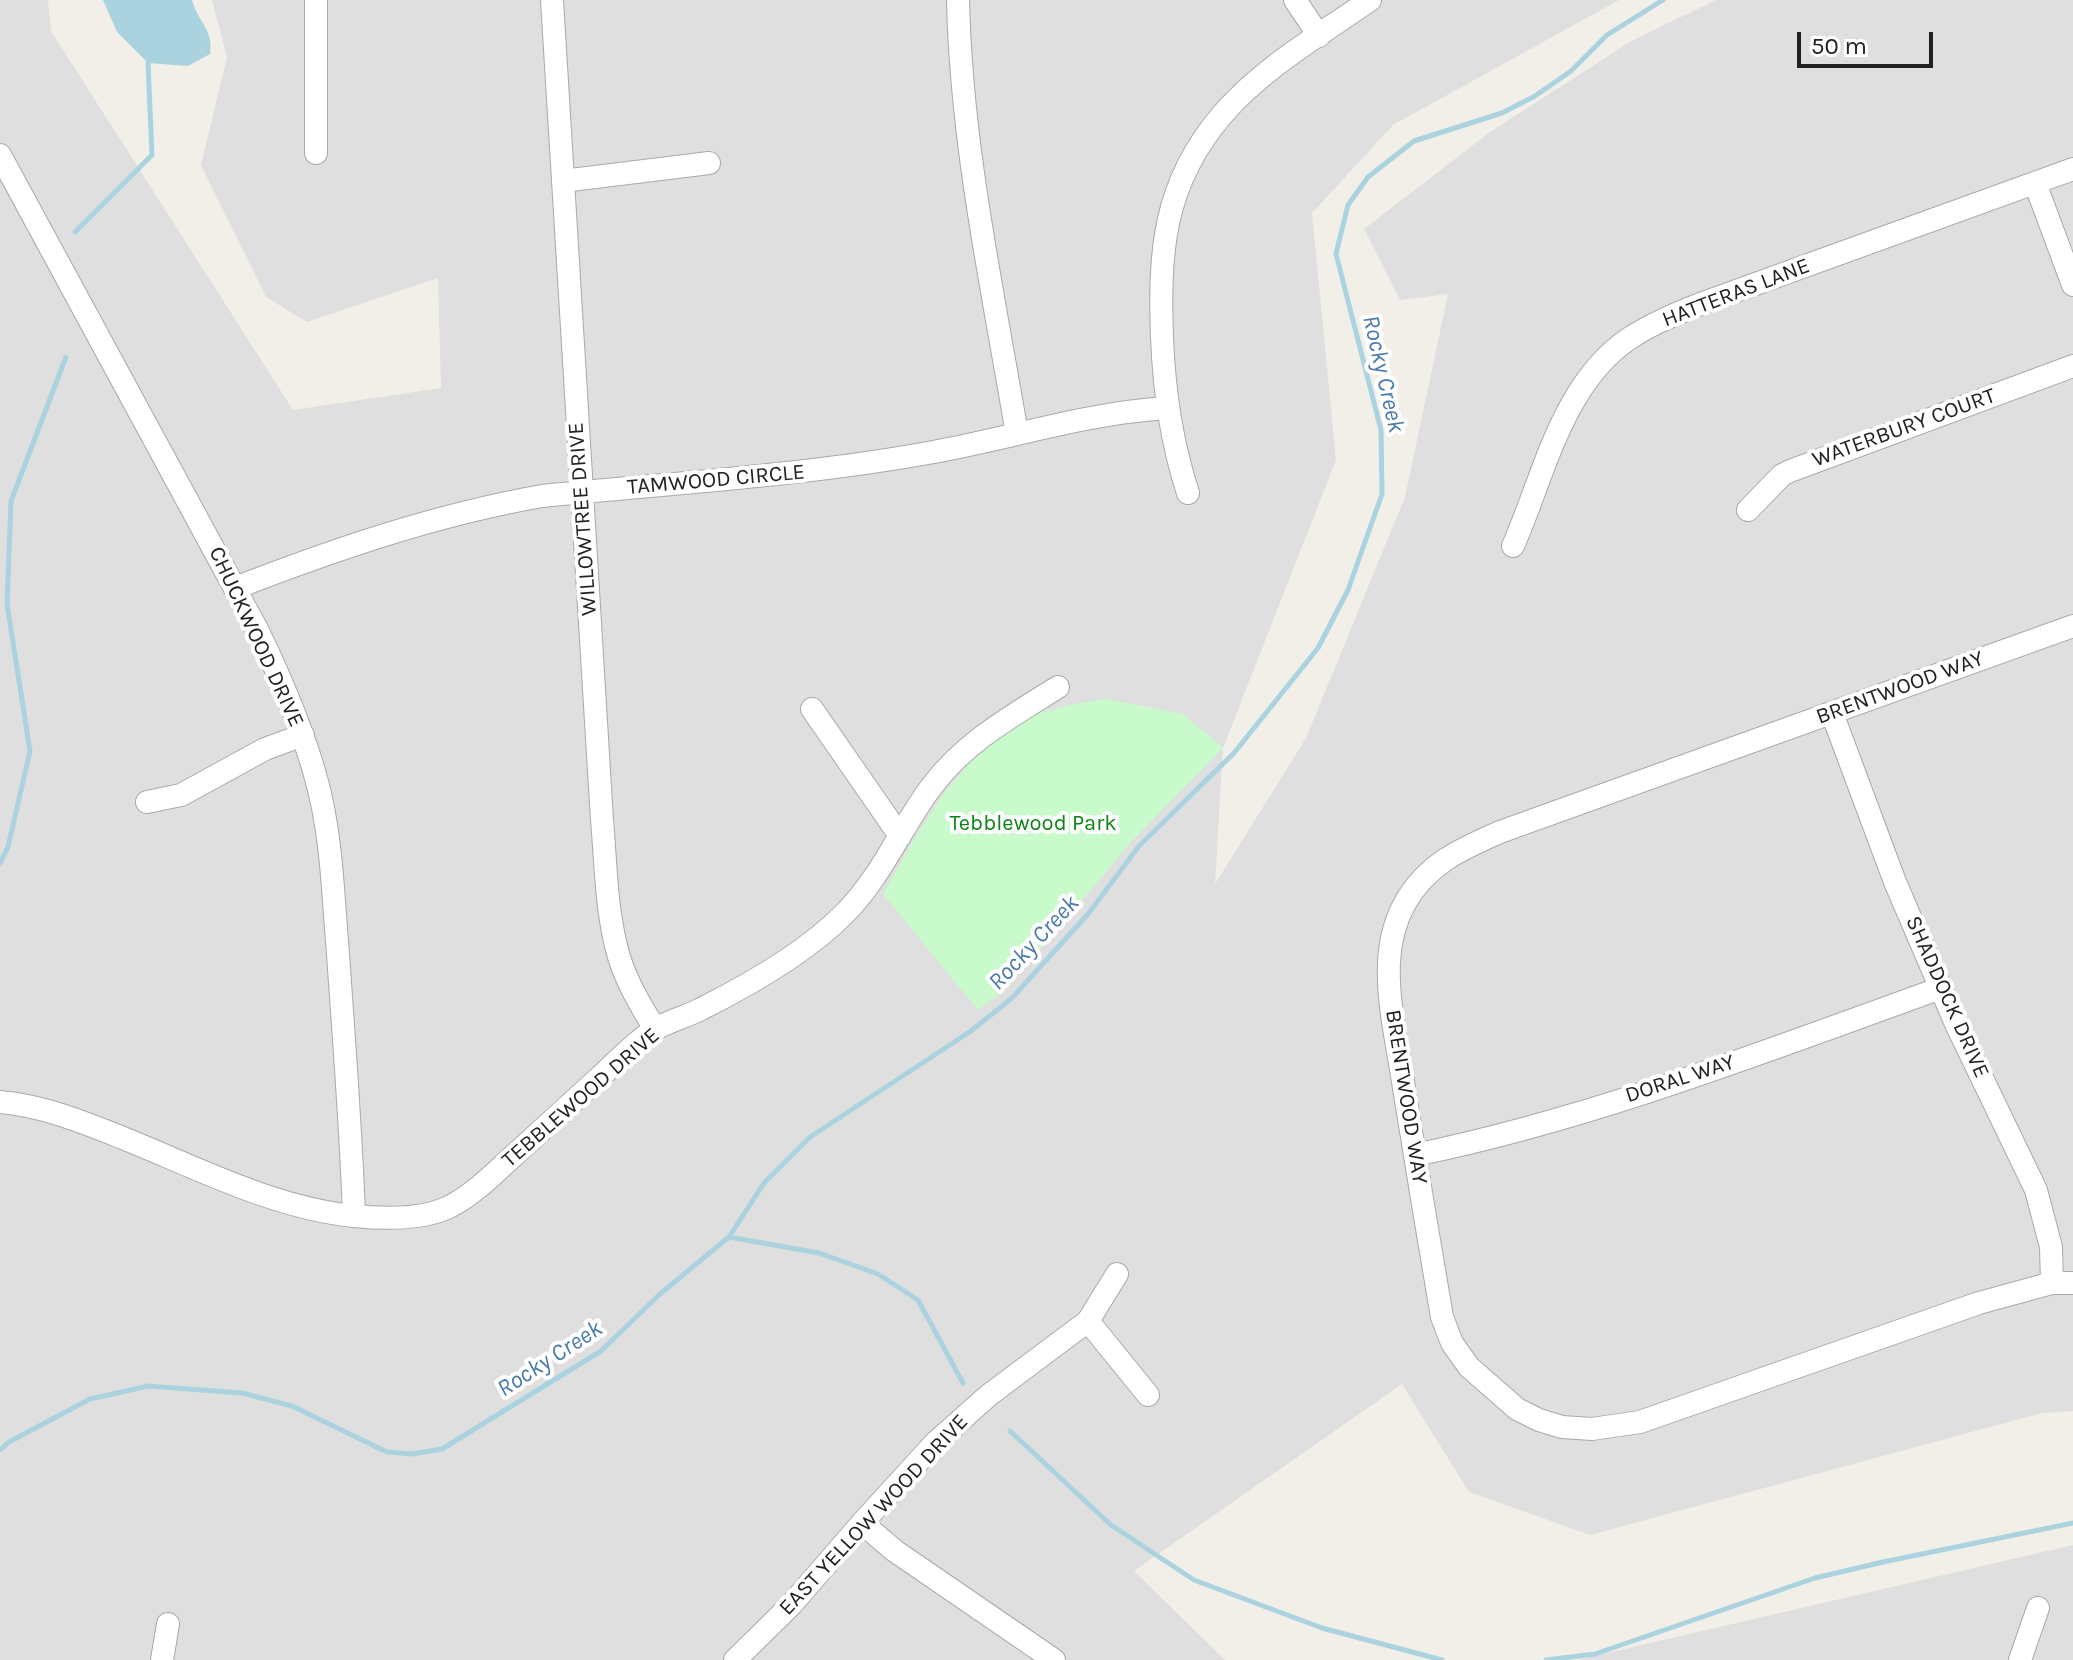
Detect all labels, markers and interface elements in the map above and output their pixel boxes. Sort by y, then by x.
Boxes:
scale bar [1801,16,1937,66]
text: 50 m [1811,32,1867,60]
street label: HATTERAS LANE [1659,253,1813,333]
water label: Rocky Creek [1356,313,1410,435]
street label: WATERBURY COURT [1809,383,1999,473]
street label: WILLOWTREE DRIVE [563,422,603,616]
street label: TAMWOOD CIRCLE [626,459,806,501]
street label: CHUCKWOOD DRIVE [203,543,309,731]
street label: BRENTWOOD WAY [1813,645,1987,731]
park label: Tebblewood Park [949,811,1117,837]
water label: Rocky Creek [983,889,1085,997]
street label: SHADDOCK DRIVE [1899,912,1995,1082]
street label: BRENTWOOD WAY [1379,1008,1433,1186]
street label: TEBBLEWOOD DRIVE [497,1022,665,1174]
street label: DORAL WAY [1622,1049,1738,1109]
water label: Rocky Creek [492,1314,608,1404]
street label: EAST YELLOW WOOD DRIVE [774,1409,974,1621]

